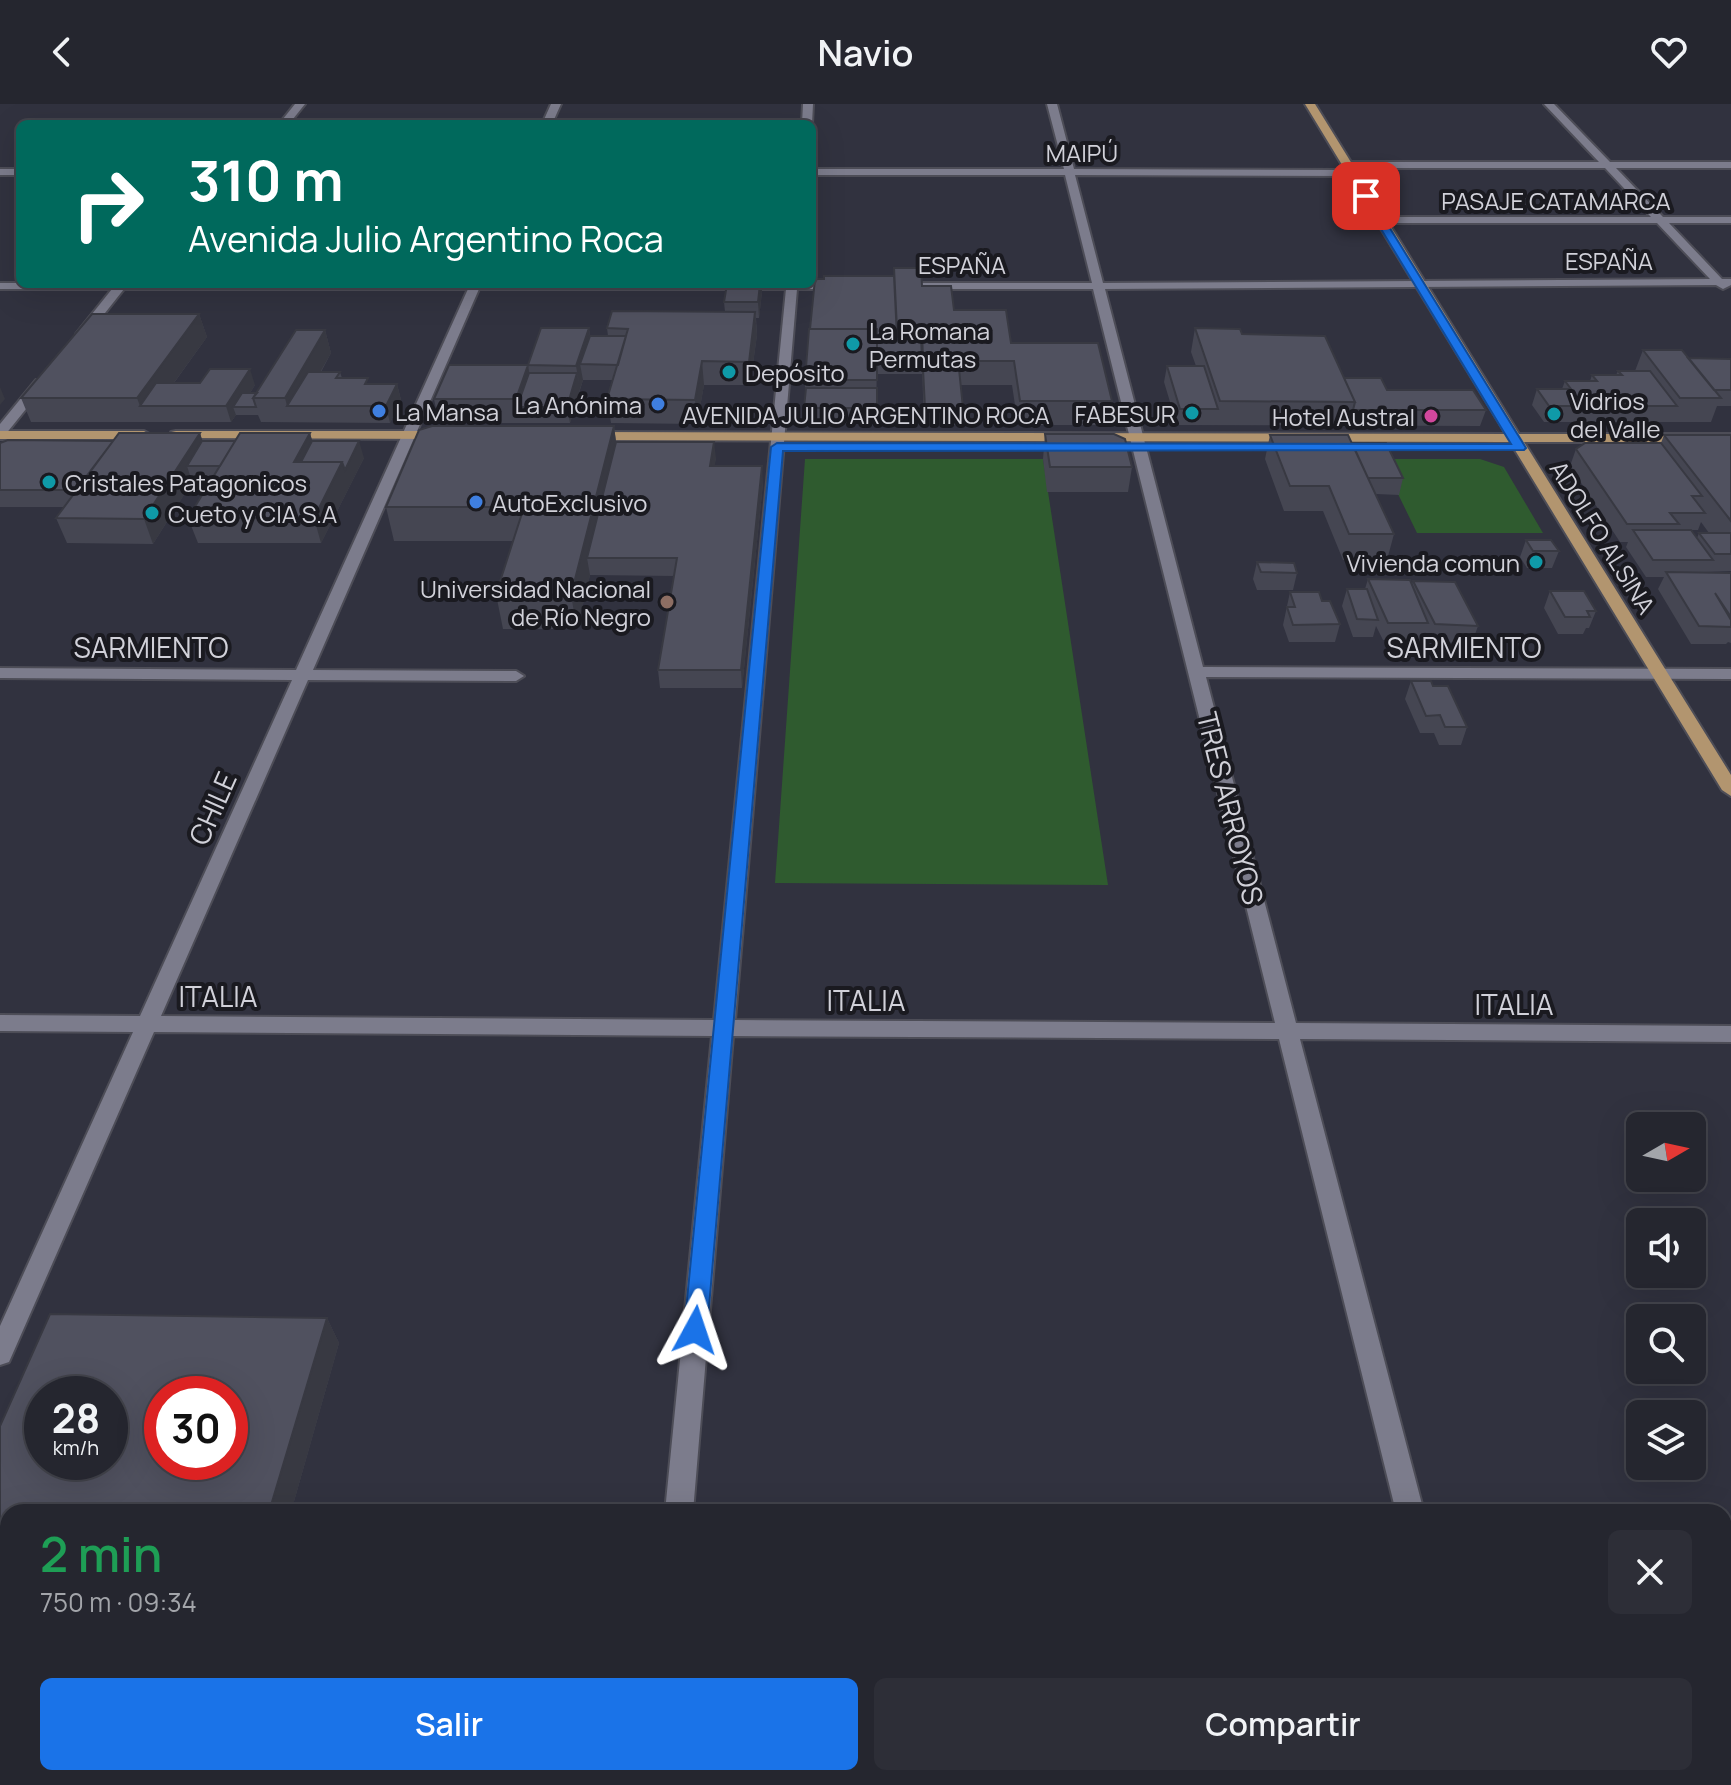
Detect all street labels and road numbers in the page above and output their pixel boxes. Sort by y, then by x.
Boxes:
street label: MAIPÚ [1046,136,1118,169]
street label: PASAJE CATAMARCA [1441,184,1671,217]
street label: ESPAÑA [1565,244,1653,277]
street label: ESPAÑA [918,248,1006,281]
street label: AVENIDA JULIO ARGENTINO ROCA [682,398,1050,431]
street label: ADOLFO ALSINA [1543,454,1663,620]
street label: SARMIENTO [74,628,228,666]
street label: SARMIENTO [1387,628,1541,666]
street label: TRES ARROYOS [1189,708,1273,908]
street label: CHILE [179,766,245,850]
street label: ITALIA [179,977,258,1015]
street label: ITALIA [827,981,906,1019]
street label: ITALIA [1475,985,1554,1023]

